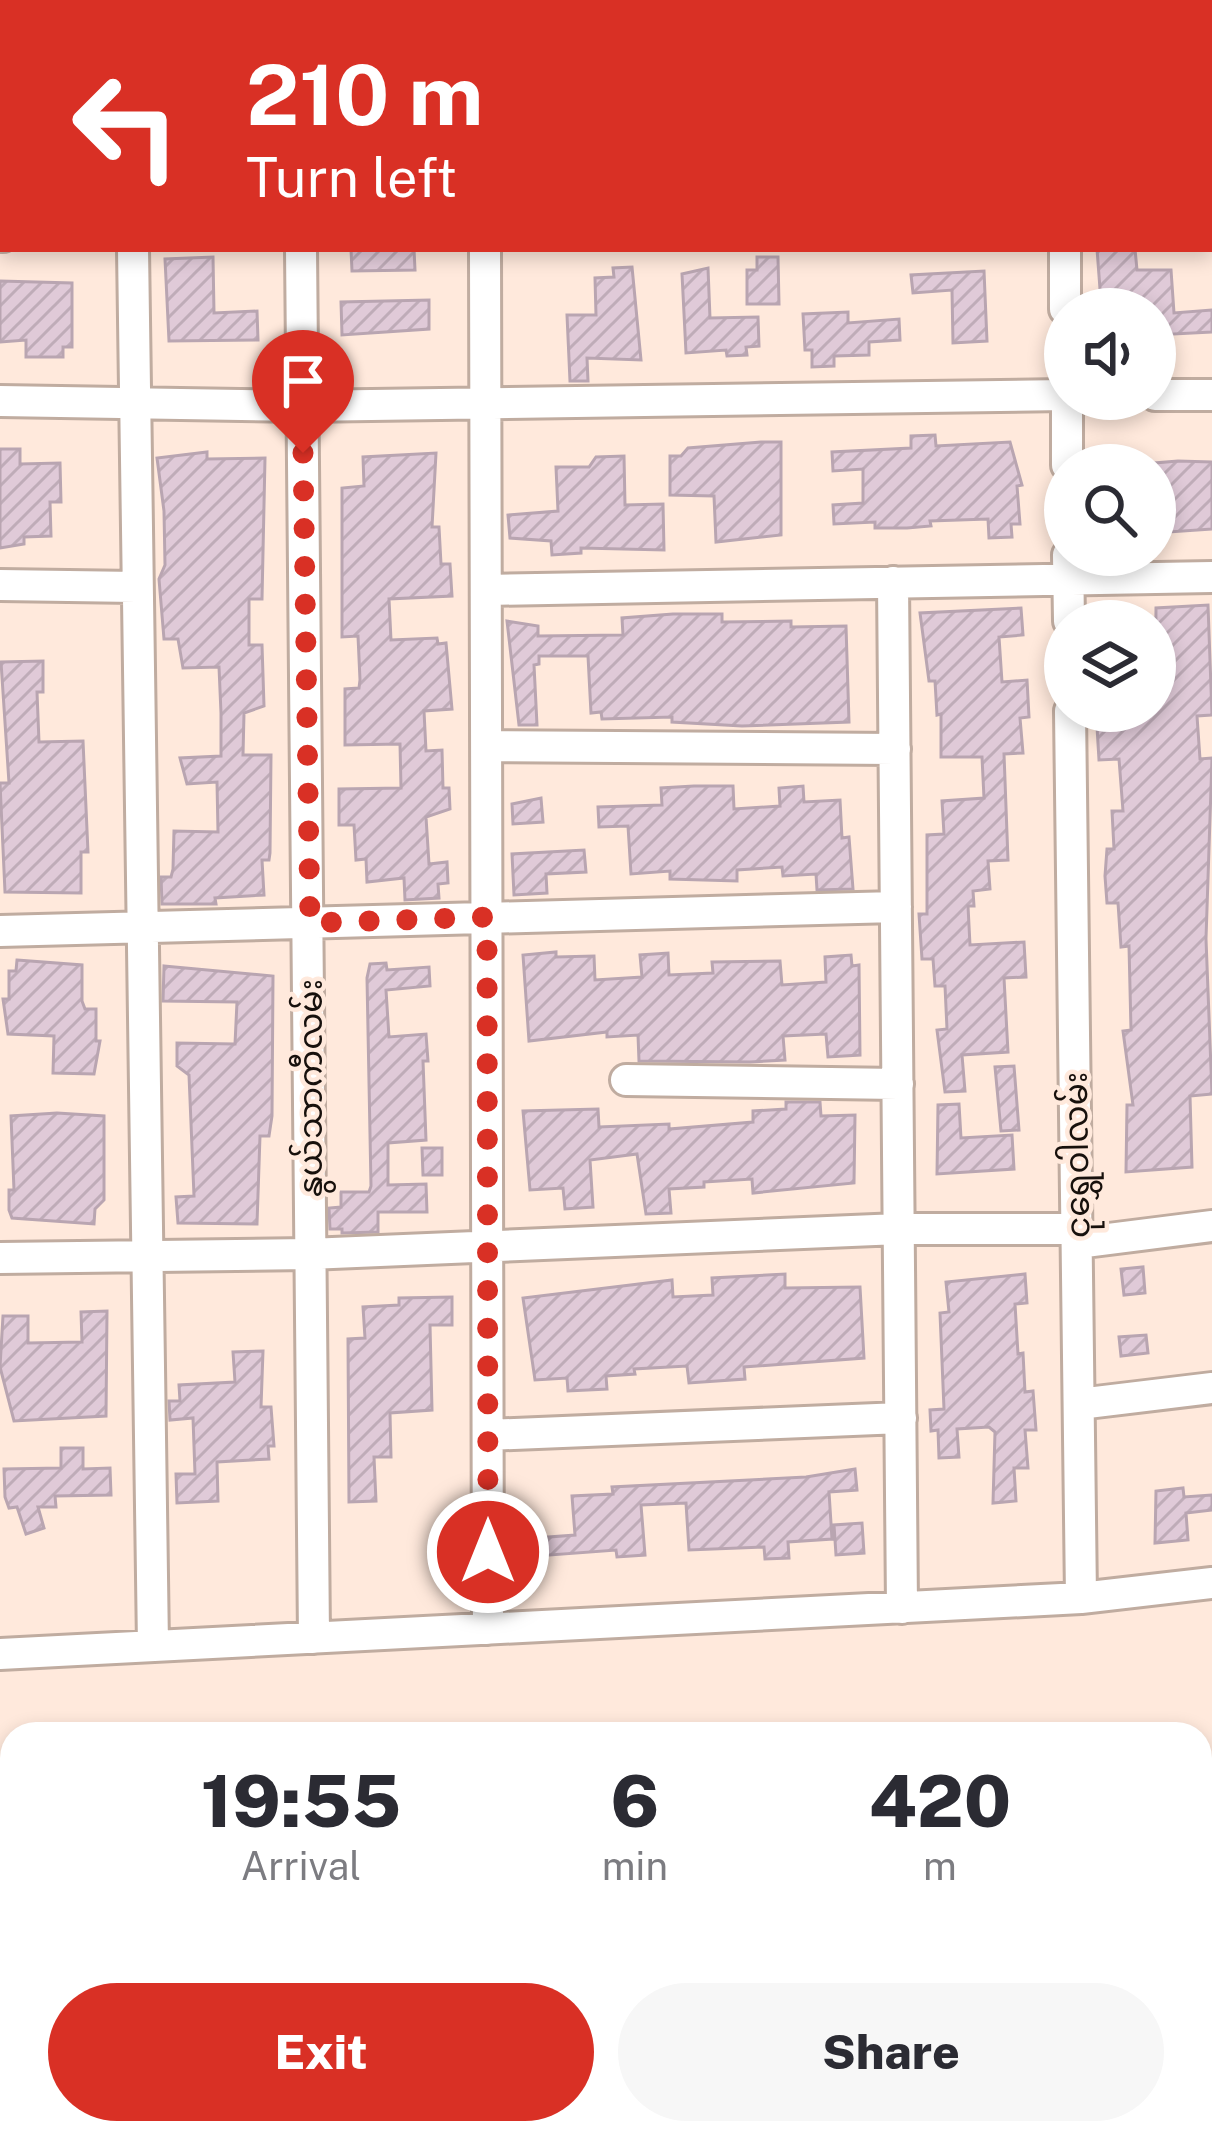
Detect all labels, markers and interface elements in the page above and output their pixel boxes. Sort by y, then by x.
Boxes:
text: 210 m [246,45,484,144]
icon: left [48,48,204,204]
text: Turn left [246,146,457,209]
map controls [1044,288,1176,732]
button: sound [1044,288,1176,420]
pin [252,330,354,453]
icon: arrive [270,348,336,414]
button: search [1044,444,1176,576]
button: layers [1044,600,1176,732]
street label: နွယ်သာကီလမ်း [288,979,336,1197]
street label: ငုရွှေဝါလမ်း [1053,1071,1104,1239]
position arrow [425,1489,551,1615]
text: 19:55 [201,1759,401,1843]
text: 6 [610,1759,659,1843]
text: 420 [869,1759,1011,1843]
text: Arrival [241,1843,361,1889]
text: min [602,1843,668,1889]
text: m [923,1843,957,1889]
button: Exit [48,1983,594,2121]
button: Share [618,1983,1164,2121]

